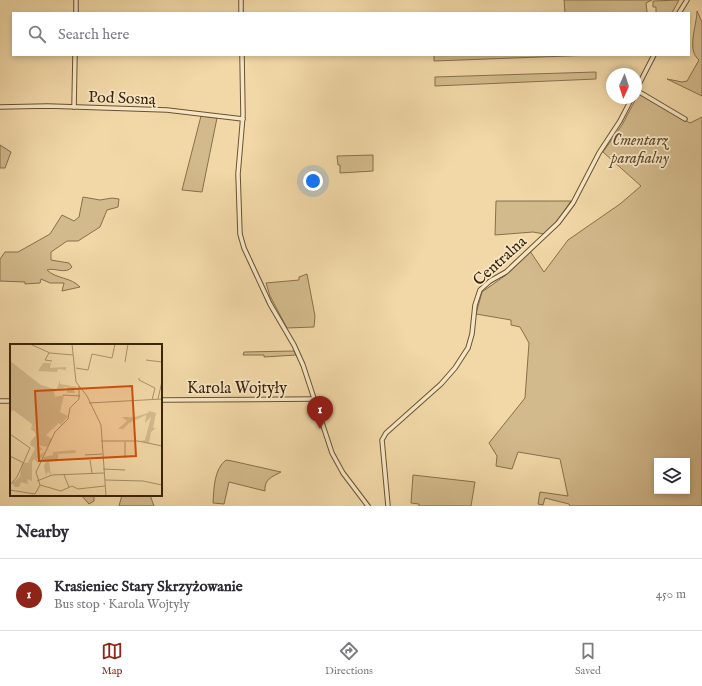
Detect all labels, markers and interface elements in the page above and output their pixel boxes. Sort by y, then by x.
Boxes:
search box [12,12,690,56]
icon: search [26,23,48,45]
text: Search here [58,25,129,44]
north arrow [606,68,642,104]
street label: Pod Sosną [88,88,157,110]
park label: Cmentarz parafialny [608,131,670,169]
your location [303,171,323,191]
street label: Centralna [469,232,531,291]
inset map [10,344,162,496]
street label: Karola Wojtyły [187,379,287,399]
pin: 1 [307,396,333,429]
map controls [654,458,690,494]
button: layers [654,458,690,494]
text: Nearby [16,522,69,543]
text: Krasieniec Stary Skrzyżowanie [54,577,243,596]
text: 1 [27,586,31,603]
text: 450 m [656,586,686,603]
text: Bus stop · Karola Wojtyły [54,596,190,613]
tab: Map [101,640,123,678]
tab: Directions [325,640,373,678]
tab: Saved [575,640,601,678]

